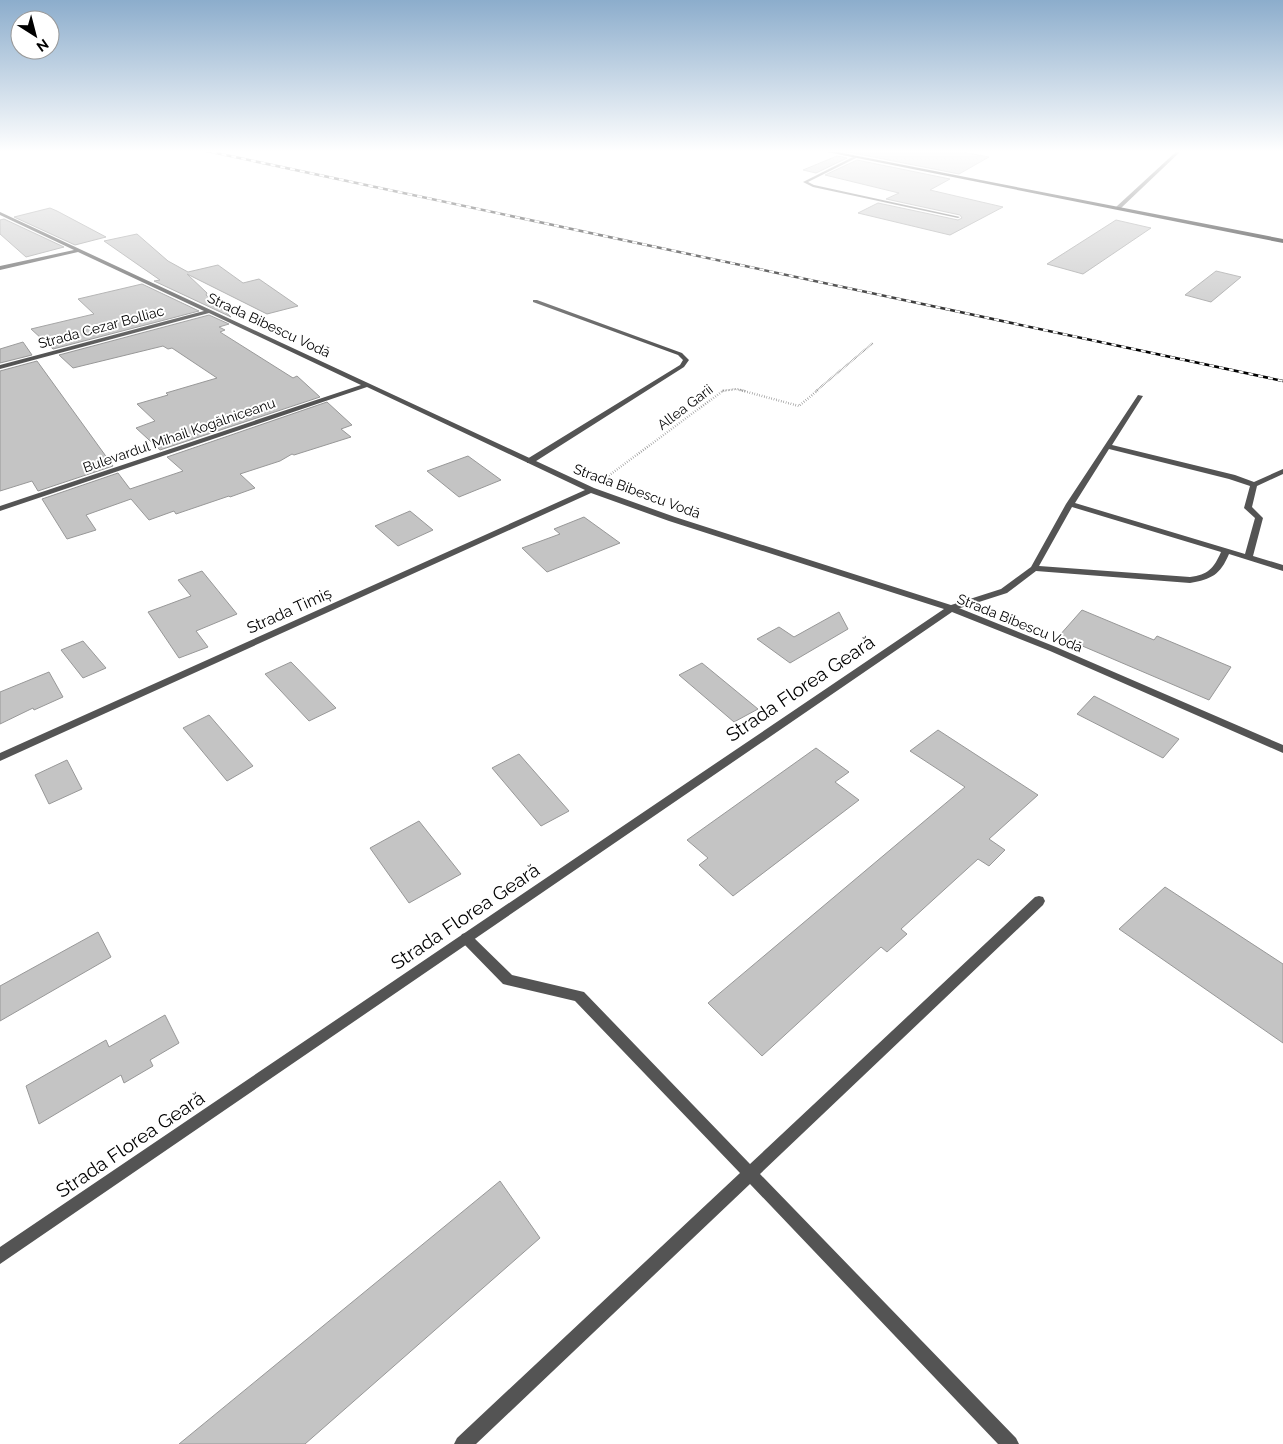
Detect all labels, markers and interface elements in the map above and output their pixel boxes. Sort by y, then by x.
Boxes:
north arrow [10,10,60,60]
text: N [34,36,52,55]
street label: Strada Bibescu Vodă [205,289,333,361]
street label: Strada Cezar Bolliac [36,302,166,351]
street label: Allea Garii [654,381,716,433]
street label: Bulevardul Mihail Kogălniceanu [81,394,277,476]
street label: Strada Bibescu Vodă [571,461,703,521]
street label: Strada Timiș [244,583,335,638]
street label: Strada Bibescu Vodă [955,591,1085,655]
street label: Strada Florea Geară [722,630,878,746]
street label: Strada Florea Geară [387,858,543,974]
street label: Strada Florea Geară [52,1086,208,1202]

